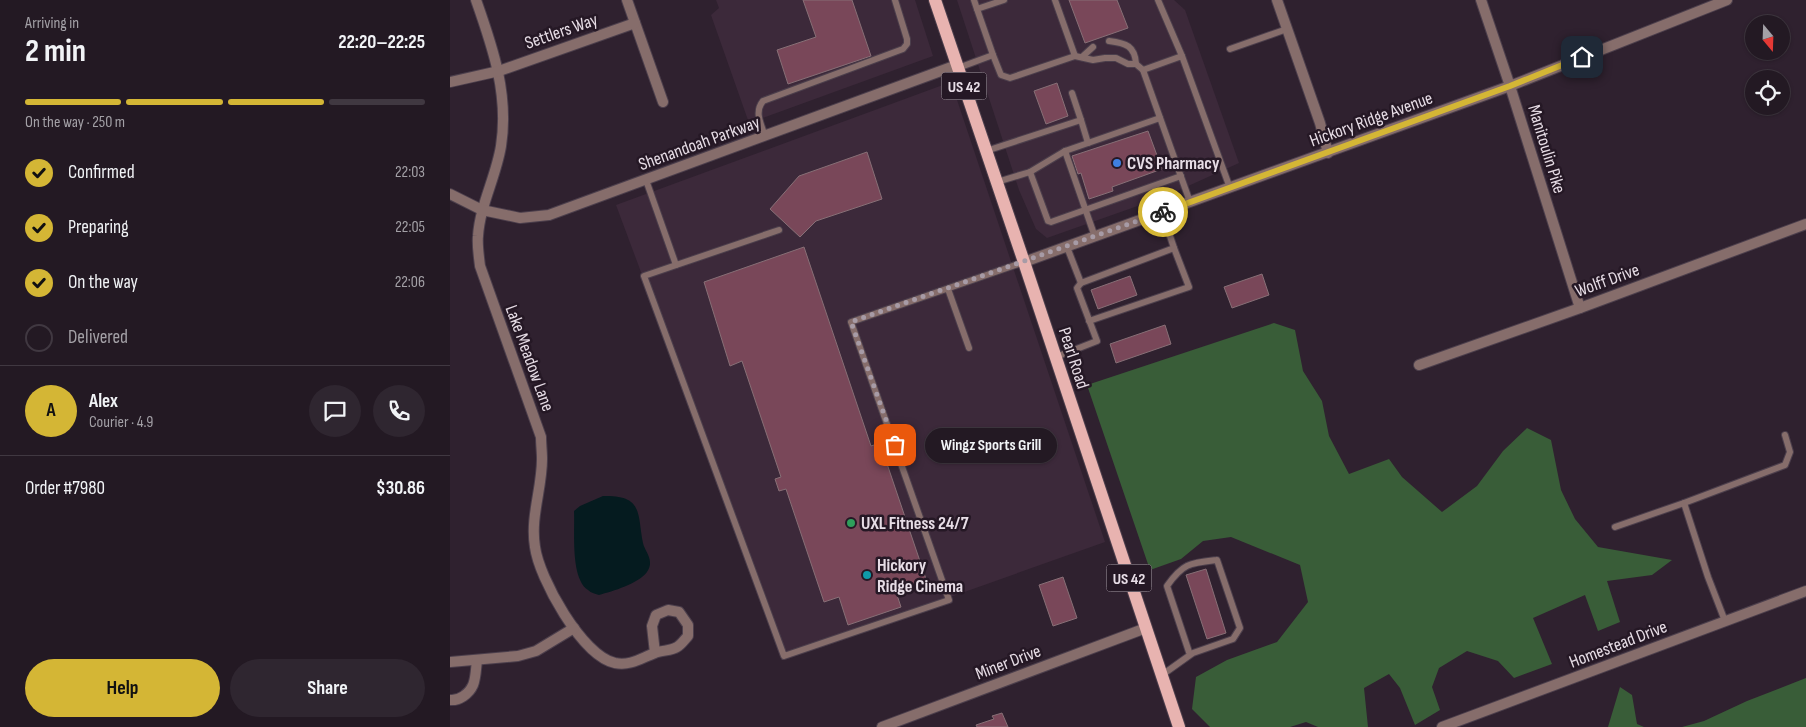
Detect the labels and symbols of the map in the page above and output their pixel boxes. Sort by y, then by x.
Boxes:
street label: Settlers Way [522,9,600,54]
north arrow [1745,15,1790,60]
pin [1561,36,1603,78]
road number: US 42 [942,72,986,100]
street label: Hickory Ridge Avenue [1307,87,1435,151]
street label: Manitoulin Pike [1523,102,1570,196]
street label: Shenandoah Parkway [636,112,763,175]
place label: CVS Pharmacy [1127,153,1220,174]
marker: CVS Pharmacy [1111,157,1123,169]
courier [1138,187,1188,237]
street label: Wolff Drive [1572,259,1642,302]
street label: Lake Meadow Lane [501,302,558,414]
street label: Pearl Road [1054,325,1093,391]
pin [874,424,916,466]
callout: Wingz Sports Grill [925,428,1058,462]
place label: UXL Fitness 24/7 [861,513,969,534]
marker: UXL Fitness 24/7 [845,517,857,529]
place label: Hickory Ridge Cinema [877,555,963,597]
road number: US 42 [1106,564,1152,592]
marker: Hickory Ridge Cinema [861,569,873,581]
street label: Homestead Drive [1566,616,1670,673]
street label: Miner Drive [972,640,1044,685]

